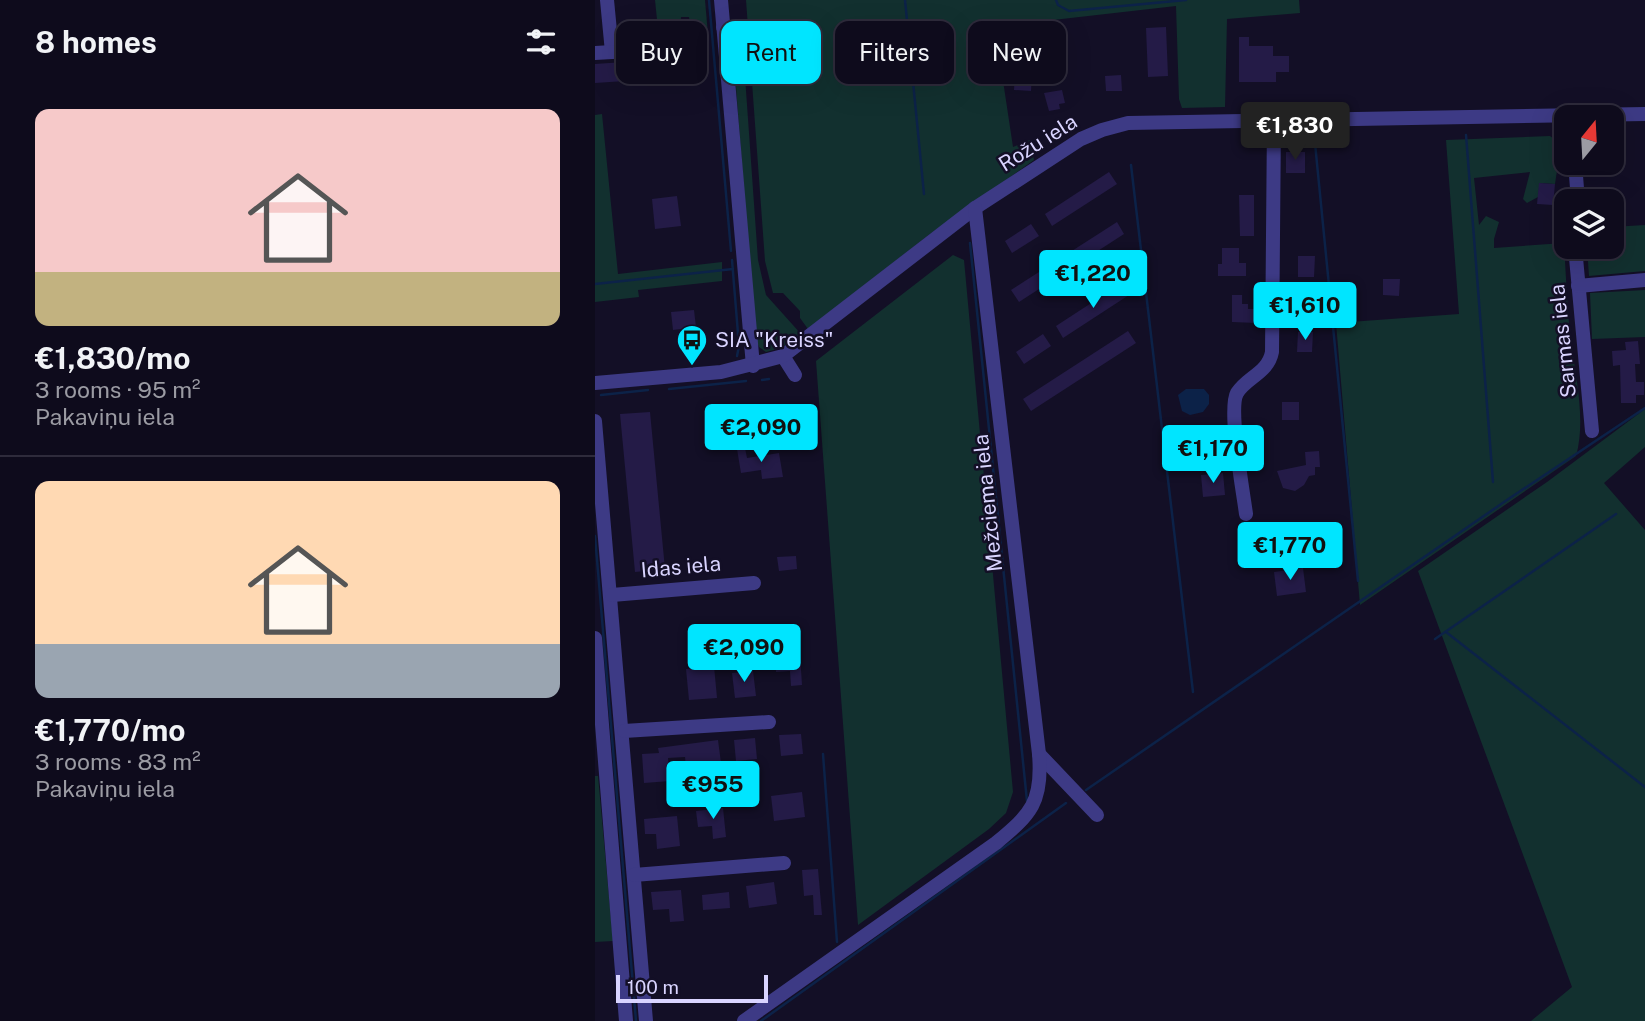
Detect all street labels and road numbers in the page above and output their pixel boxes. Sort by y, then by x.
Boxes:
street label: Rožu iela [994,109,1082,176]
street label: Sarmas iela [1544,283,1581,399]
street label: Mežciema iela [968,433,1007,573]
street label: Idas iela [640,551,722,582]

